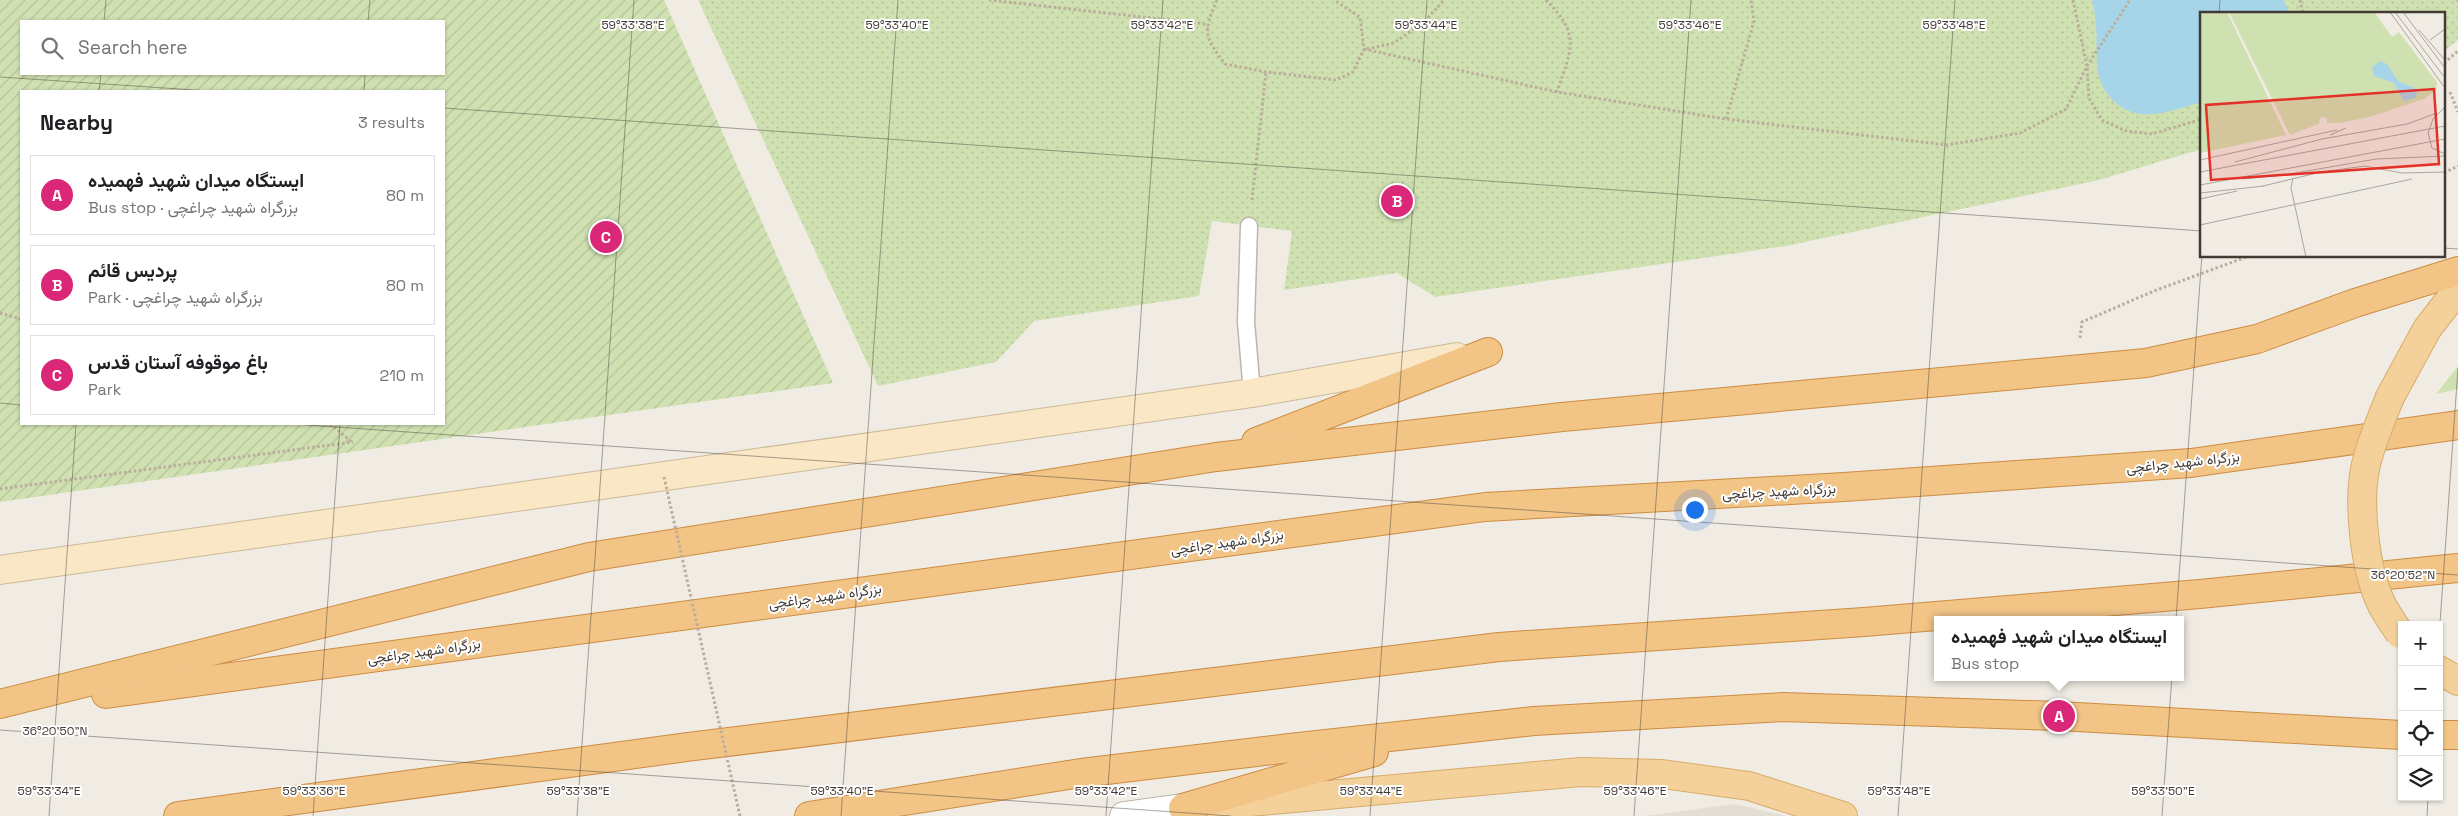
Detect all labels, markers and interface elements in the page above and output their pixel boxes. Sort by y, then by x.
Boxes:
inset map [2200,12,2446,258]
text: 59°33'38"E [601,17,665,33]
text: 59°33'40"E [865,17,929,33]
text: 59°33'42"E [1131,17,1194,33]
text: 59°33'44"E [1395,17,1458,33]
text: 59°33'46"E [1659,17,1722,33]
text: 59°33'48"E [1923,17,1986,33]
search box [20,20,445,75]
icon: search [38,34,66,62]
text: Search here [78,35,188,60]
text: Nearby [40,109,113,136]
text: 3 results [358,112,425,133]
text: ایستگاه میدان شهید فهمیده [88,168,304,193]
pin: B [1381,182,1413,220]
text: A [52,185,62,206]
text: 80 m [386,185,424,206]
text: Bus stop · بزرگراه شهید چراغچی [88,197,298,218]
pin: C [590,218,622,256]
text: پردیس قائم [88,258,177,283]
text: B [52,275,62,296]
text: 80 m [386,275,424,296]
text: Park · بزرگراه شهید چراغچی [88,287,263,308]
text: باغ موقوفه آستان قدس [88,350,268,375]
text: C [52,365,62,386]
text: 210 m [380,365,424,386]
text: Park [88,379,121,400]
street label: بزرگراه شهید چراغچی [2125,447,2241,478]
street label: بزرگراه شهید چراغچی [1722,479,1836,504]
your location [1682,497,1708,523]
street label: بزرگراه شهید چراغچی [1169,525,1285,560]
text: 36°20'52"N [2371,567,2435,583]
street label: بزرگراه شهید چراغچی [767,579,883,614]
popup [1934,616,2184,681]
map controls [2398,621,2443,801]
button: + [2398,621,2443,666]
text: ایستگاه میدان شهید فهمیده [1951,624,2167,649]
street label: بزرگراه شهید چراغچی [366,634,482,669]
text: Bus stop [1951,653,2019,674]
button: − [2398,666,2443,711]
pin: A [2043,697,2075,735]
button: locate [2398,711,2443,756]
text: 36°20'50"N [22,723,88,739]
button: layers [2398,756,2443,801]
text: 59°33'34"E [18,783,81,799]
text: 59°33'36"E [282,783,346,799]
text: 59°33'38"E [546,783,610,799]
text: 59°33'40"E [810,783,874,799]
text: 59°33'42"E [1075,783,1138,799]
text: 59°33'44"E [1340,783,1403,799]
text: 59°33'46"E [1604,783,1667,799]
text: 59°33'48"E [1868,783,1931,799]
text: 59°33'50"E [2131,783,2195,799]

